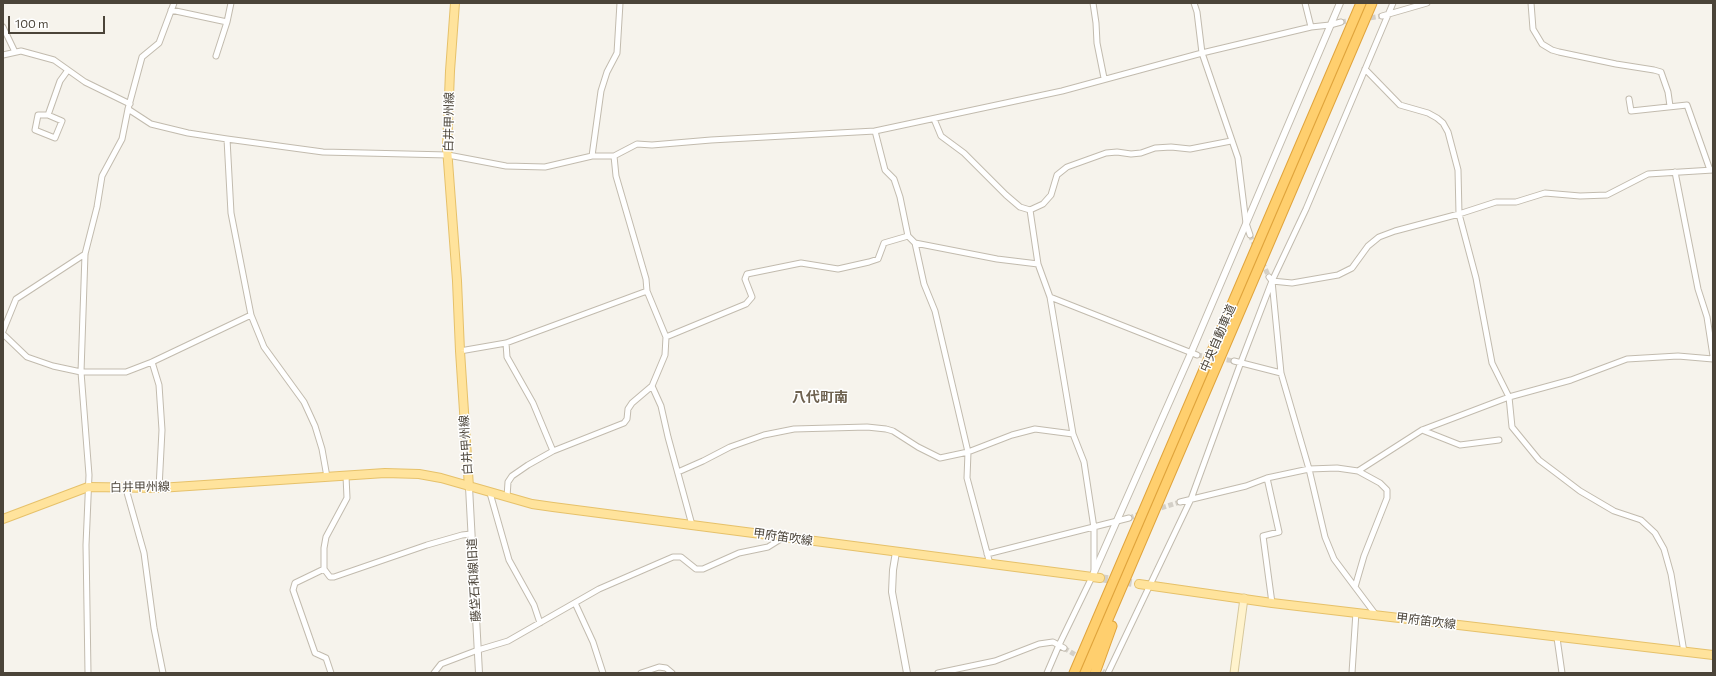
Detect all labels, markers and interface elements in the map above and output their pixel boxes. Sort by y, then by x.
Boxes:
scale bar [10,8,107,34]
text: 100 m [15,16,49,30]
street label: 白井甲州線 [441,92,457,152]
street label: 中央自動車道 [1197,302,1239,374]
district label: 八代町南 [792,389,848,405]
street label: 白井甲州線 [457,415,475,475]
street label: 白井甲州線 [110,479,170,495]
street label: 甲府笛吹線 [752,526,814,548]
street label: 藤垈石和線旧道 [465,538,483,622]
street label: 甲府笛吹線 [1395,610,1457,632]

